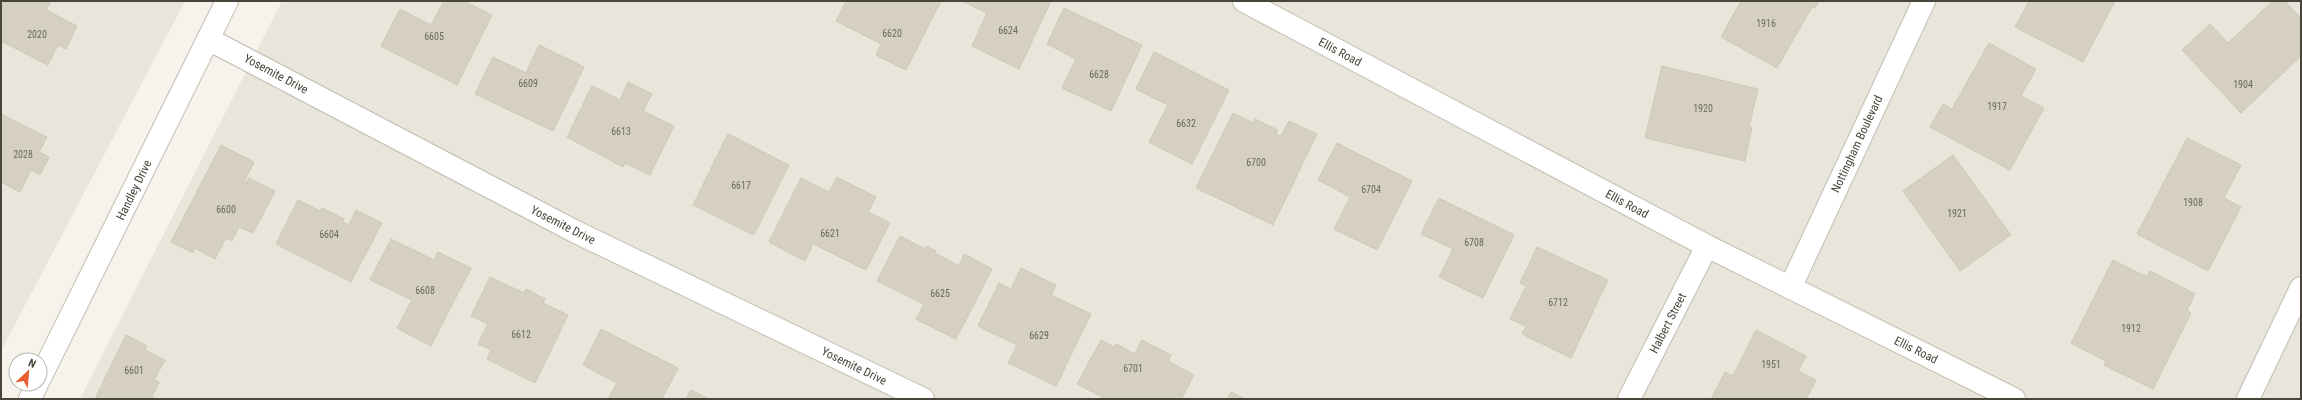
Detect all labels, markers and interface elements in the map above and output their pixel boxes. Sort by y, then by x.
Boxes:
house number: 1916 [1756,18,1776,29]
house number: 6624 [998,25,1018,36]
house number: 6620 [882,28,902,39]
house number: 2020 [27,29,47,40]
house number: 6605 [424,31,444,42]
street label: Ellis Road [1316,35,1364,69]
street label: Yosemite Drive [242,51,311,97]
house number: 6628 [1089,69,1109,80]
house number: 6609 [518,78,538,89]
house number: 1904 [2233,79,2253,90]
street label: Nottingham Boulevard [1828,93,1886,195]
house number: 1917 [1987,101,2007,112]
house number: 1920 [1693,103,1713,114]
house number: 6632 [1176,118,1196,129]
house number: 6613 [611,126,631,137]
house number: 2028 [13,149,33,160]
street label: Handley Drive [113,157,155,222]
house number: 6700 [1246,157,1266,168]
house number: 6617 [731,180,751,191]
house number: 6704 [1361,184,1381,195]
street label: Ellis Road [1603,187,1651,221]
house number: 1908 [2183,197,2203,208]
street label: Yosemite Drive [528,203,598,247]
house number: 6600 [216,204,236,215]
house number: 1921 [1947,208,1967,219]
house number: 6621 [820,228,840,239]
house number: 6604 [319,229,339,240]
house number: 6708 [1464,237,1484,248]
house number: 6608 [415,285,435,296]
house number: 6625 [930,288,950,299]
street label: Halbert Street [1647,290,1689,356]
house number: 6712 [1548,297,1568,308]
house number: 1912 [2121,323,2141,334]
house number: 6612 [511,329,531,340]
house number: 6629 [1029,330,1049,341]
street label: Ellis Road [1892,334,1940,367]
street label: Yosemite Drive [819,344,889,388]
north arrow [8,352,48,392]
text: N [26,356,38,371]
house number: 1951 [1761,359,1781,370]
house number: 6701 [1123,363,1143,374]
house number: 6601 [124,365,144,376]

